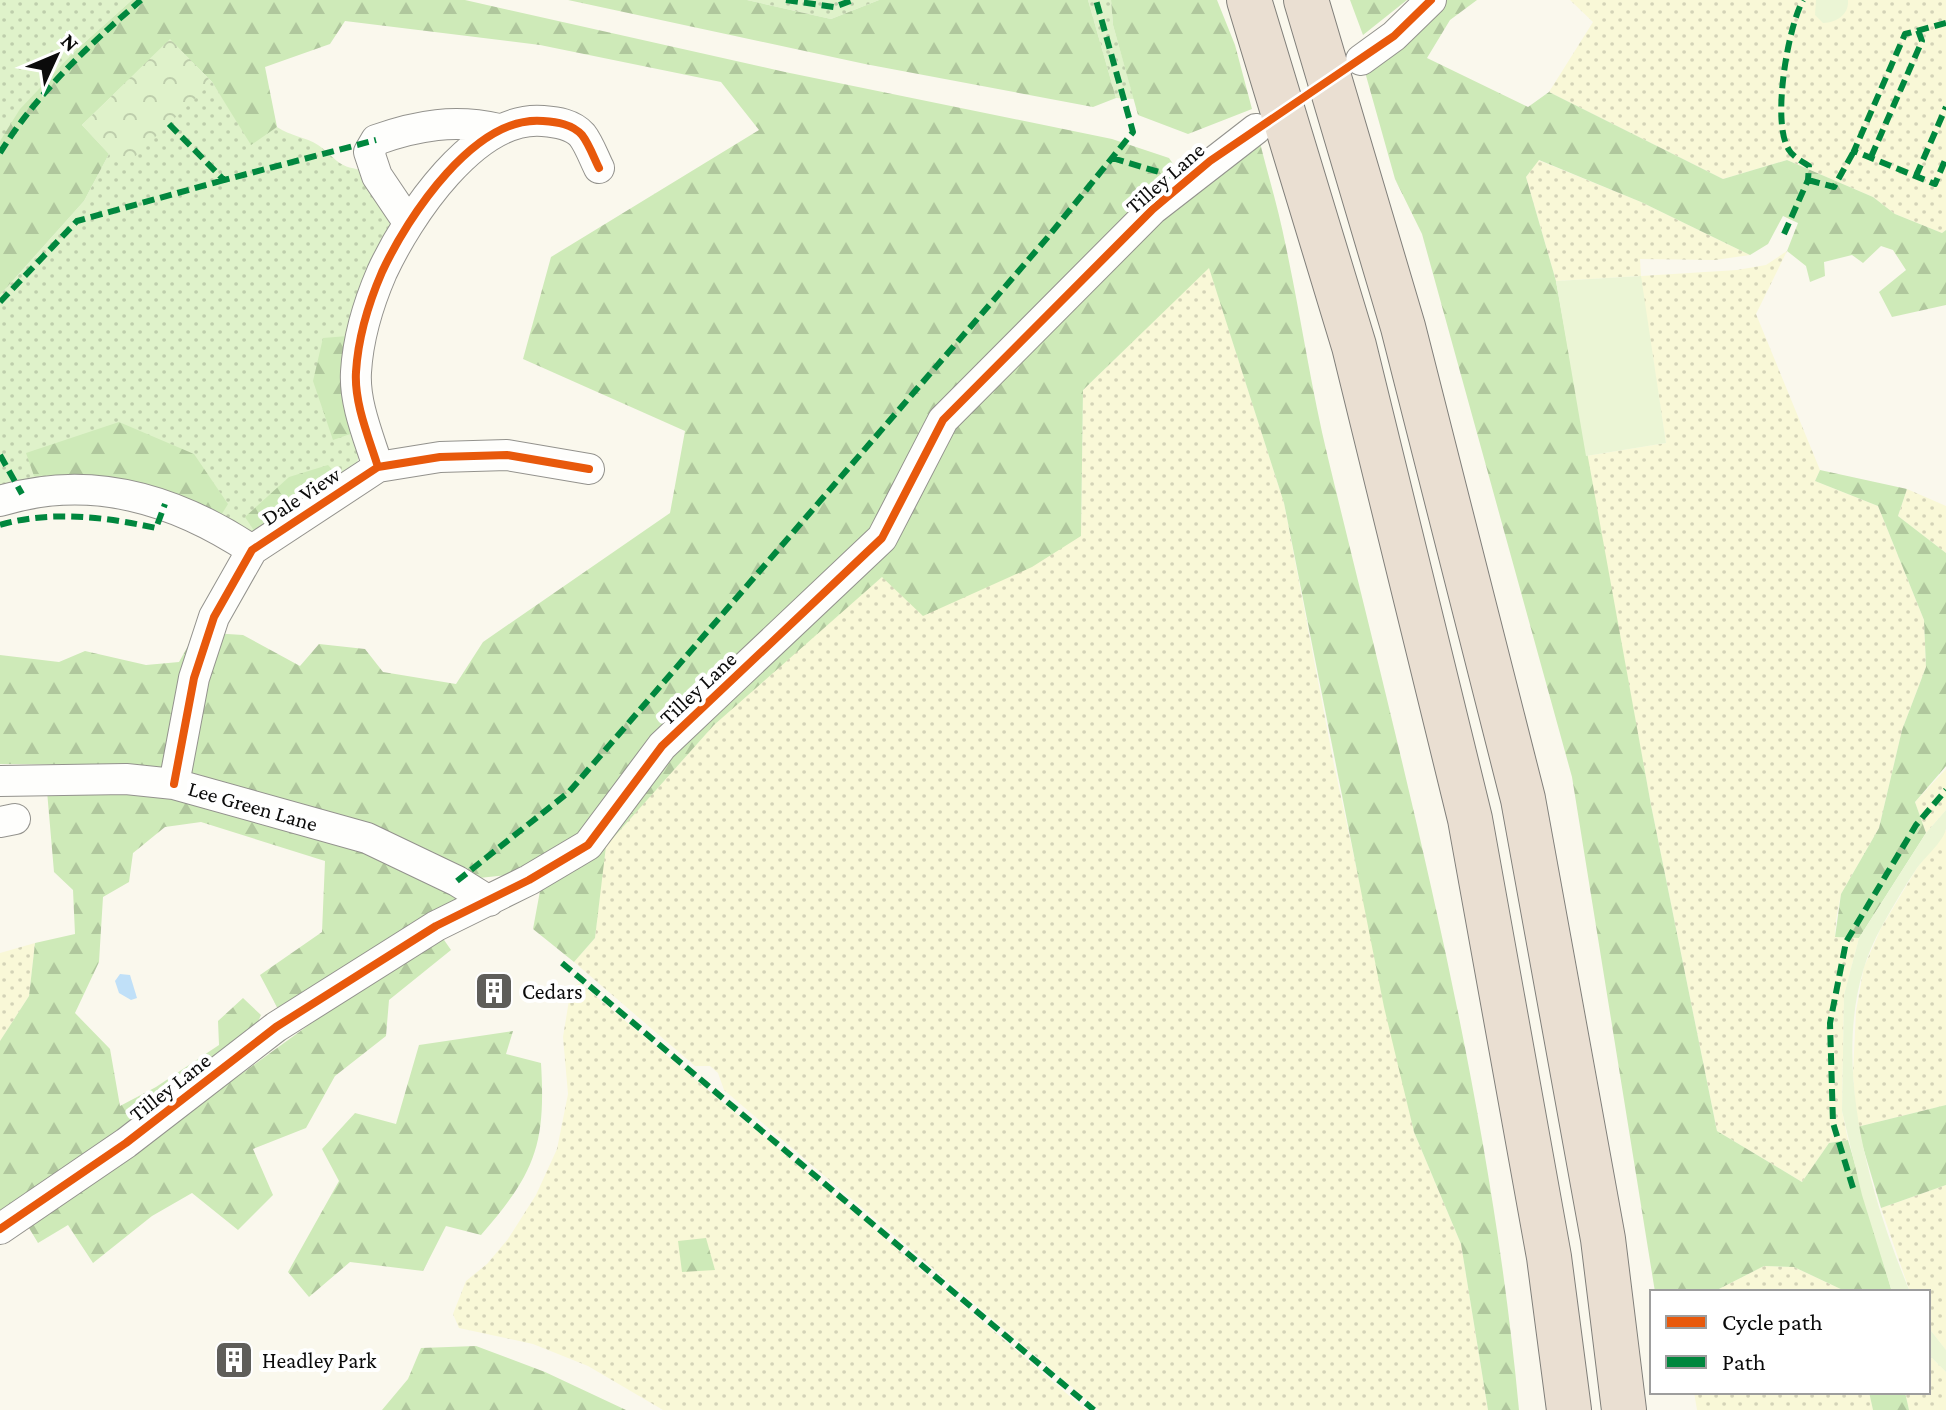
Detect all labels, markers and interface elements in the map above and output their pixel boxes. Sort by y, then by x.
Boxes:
north arrow [16,16,96,96]
text: N [56,28,84,57]
street label: Tilley Lane [1121,137,1209,219]
street label: Dale View [257,461,345,530]
street label: Tilley Lane [654,646,742,730]
street label: Lee Green Lane [185,776,321,836]
building icon: Cedars [473,970,515,1012]
place label: Cedars [522,979,583,1004]
street label: Tilley Lane [125,1048,215,1126]
legend [1650,1290,1930,1394]
text: Cycle path [1722,1308,1823,1335]
building icon: Headley Park [213,1339,255,1381]
place label: Headley Park [262,1348,377,1373]
text: Path [1722,1348,1766,1375]

